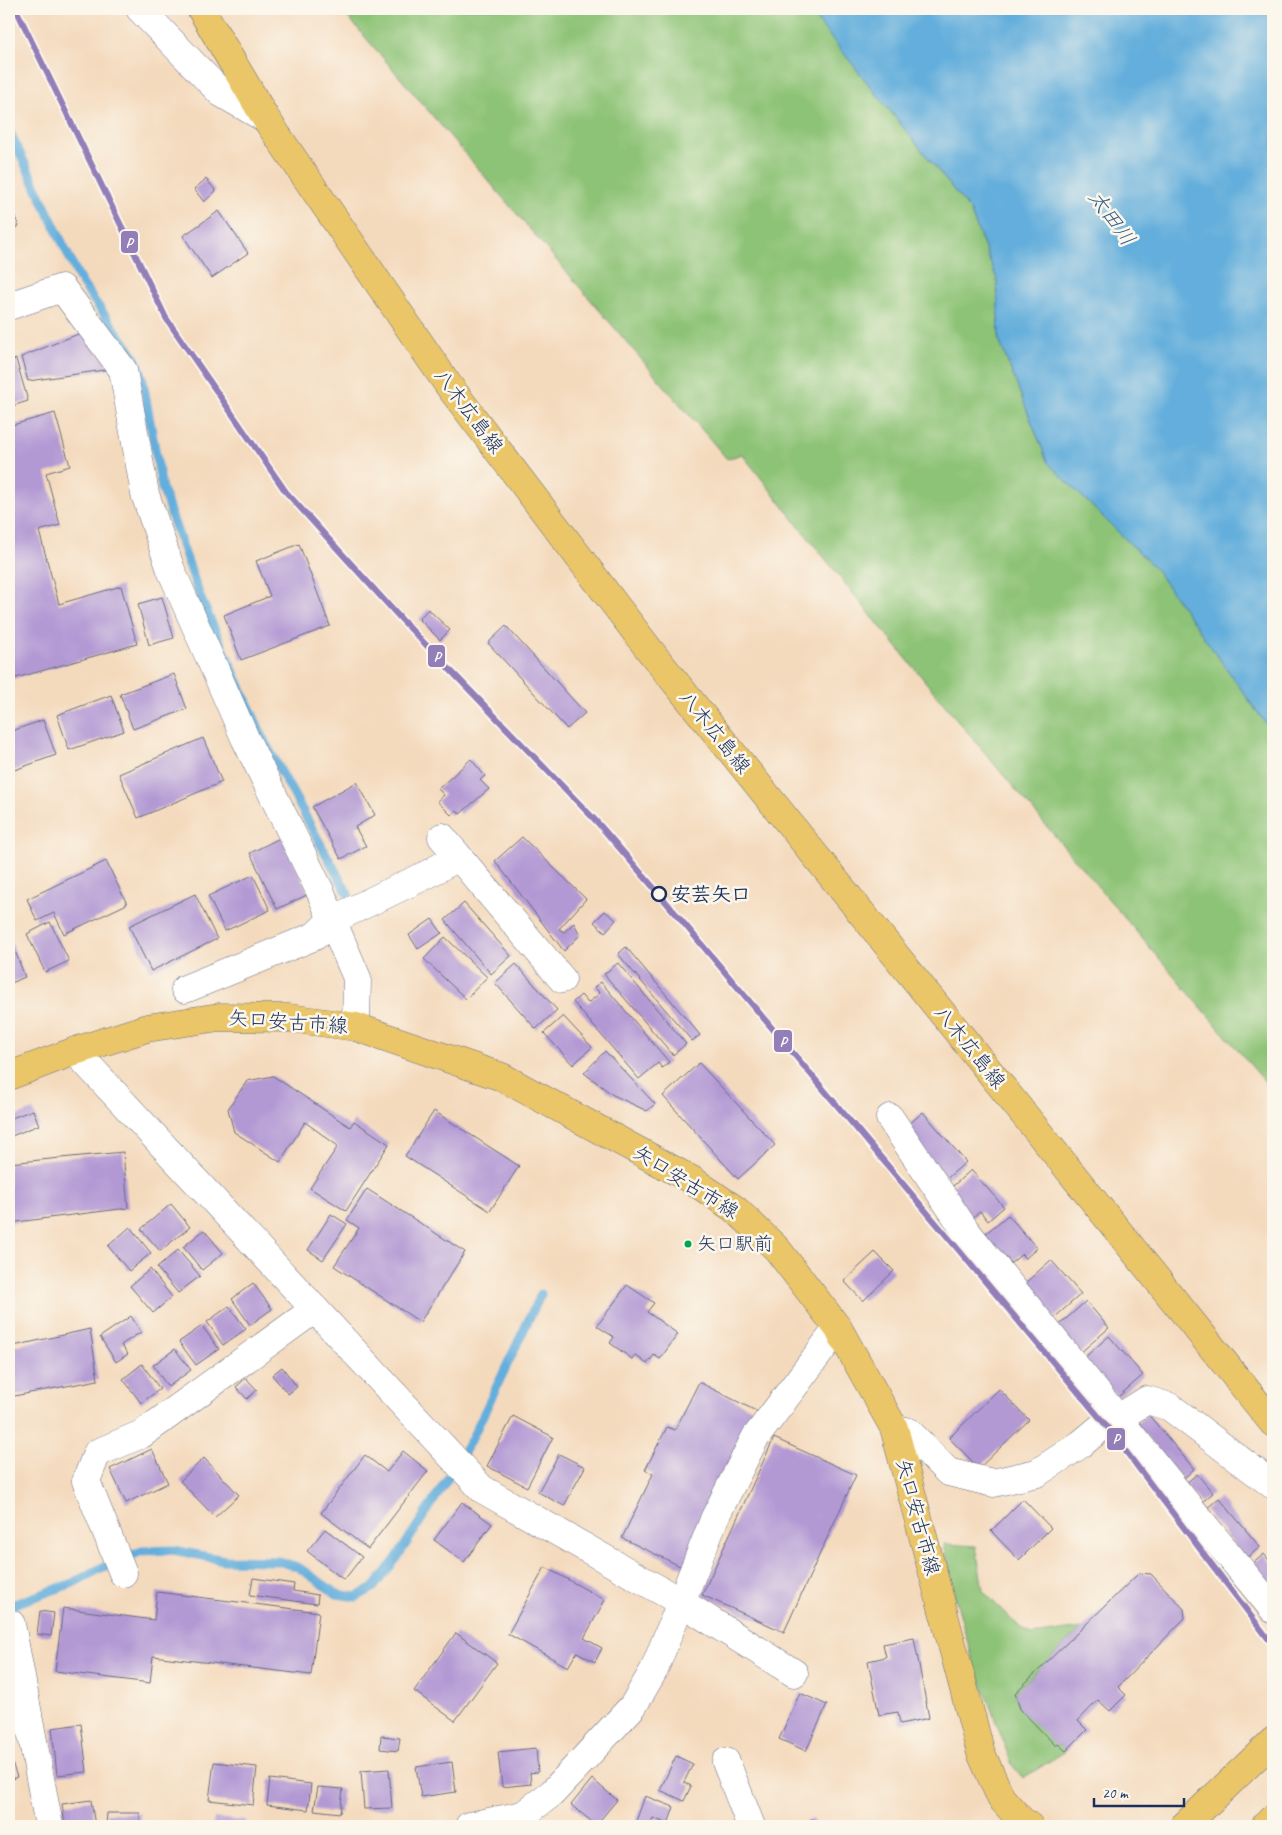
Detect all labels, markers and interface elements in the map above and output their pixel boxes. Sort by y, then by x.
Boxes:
water label: 太田川 [1083,185,1141,251]
line badge: P [120,230,139,254]
text: P [126,234,135,251]
street label: 八木広島線 [429,364,509,458]
line badge: P [427,644,446,668]
text: P [434,648,443,665]
street label: 八木広島線 [674,685,756,779]
place label: 安芸矢口 [671,882,751,907]
marker: 安芸矢口 [651,886,667,902]
street label: 八木広島線 [929,1000,1011,1094]
street label: 矢口安古市線 [227,1005,349,1039]
line badge: P [773,1029,793,1053]
text: P [780,1033,789,1050]
street label: 矢口安古市線 [628,1140,744,1224]
place label: 矢口駅前 [697,1232,773,1256]
marker: 矢口駅前 [683,1239,693,1249]
line badge: P [1106,1427,1126,1451]
text: P [1113,1430,1122,1447]
street label: 矢口安古市線 [890,1456,946,1578]
scale bar [1094,1775,1184,1807]
text: 20 m [1102,1784,1129,1803]

